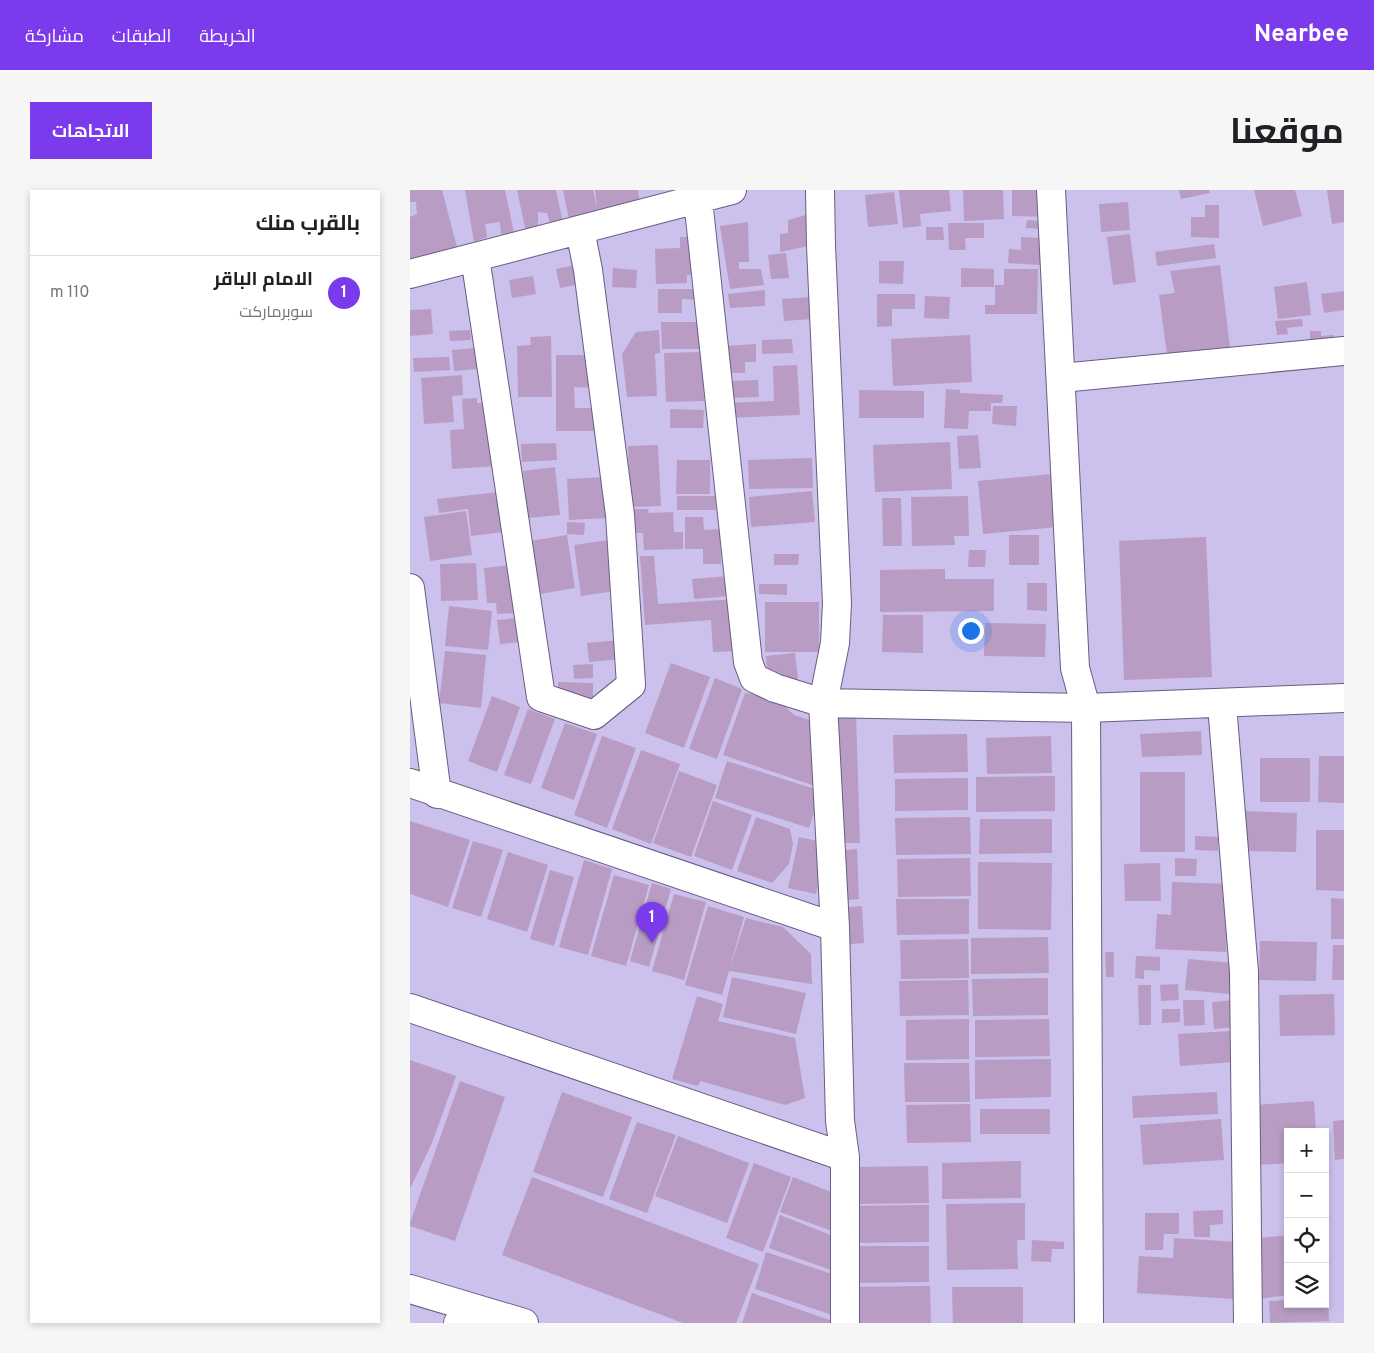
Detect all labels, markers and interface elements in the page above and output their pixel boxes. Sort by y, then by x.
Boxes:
text: Nearbee [1254,20,1349,50]
text: مشاركة [25,26,84,49]
text: الطبقات [112,26,171,49]
text: الخريطة [199,26,256,49]
button: الاتجاهات [30,102,152,159]
text: موقعنا [1230,112,1344,156]
text: بالقرب منك [256,211,360,238]
text: الامام الباقر [214,268,313,292]
text: 110 m [50,283,90,303]
text: 1 [341,283,347,303]
text: سوبرماركت [239,303,313,323]
your location [958,618,984,644]
pin: 1 [636,902,668,943]
map controls [1284,1128,1329,1308]
button: + [1284,1128,1329,1173]
button: − [1284,1173,1329,1218]
button: locate [1284,1218,1329,1263]
button: layers [1284,1263,1329,1308]

